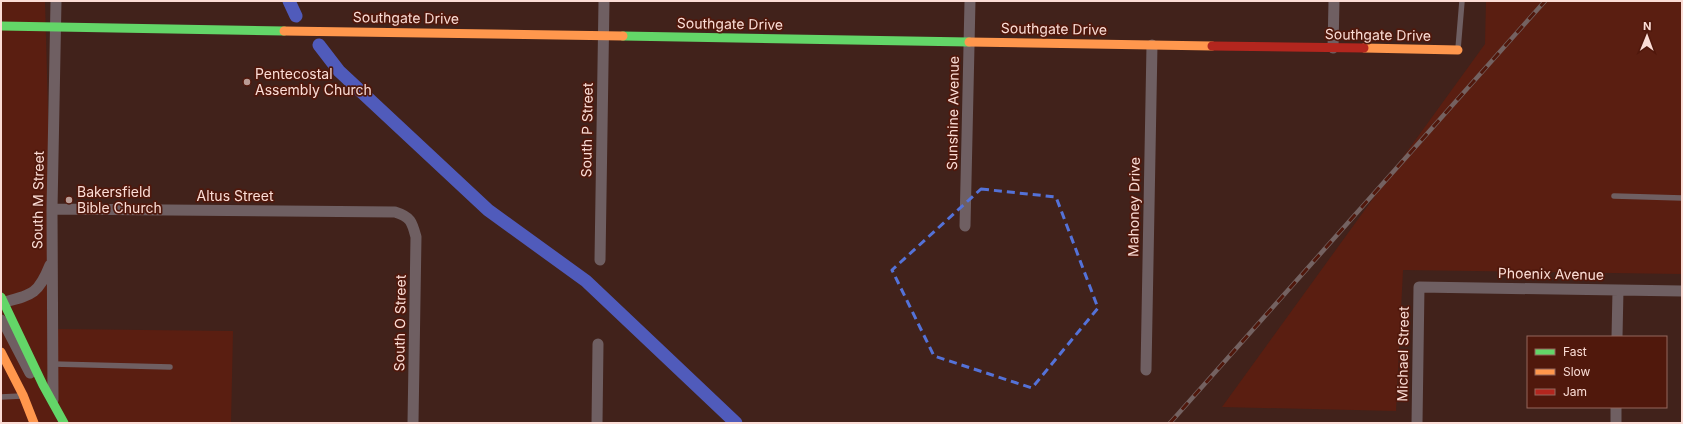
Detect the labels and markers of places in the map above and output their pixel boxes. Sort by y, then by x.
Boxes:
place label: Pentecostal Assembly Church [255,65,372,98]
marker: Pentecostal Assembly Church [242,77,252,87]
place label: Bakersfield Bible Church [77,183,162,216]
marker: Bakersfield Bible Church [64,195,74,205]

